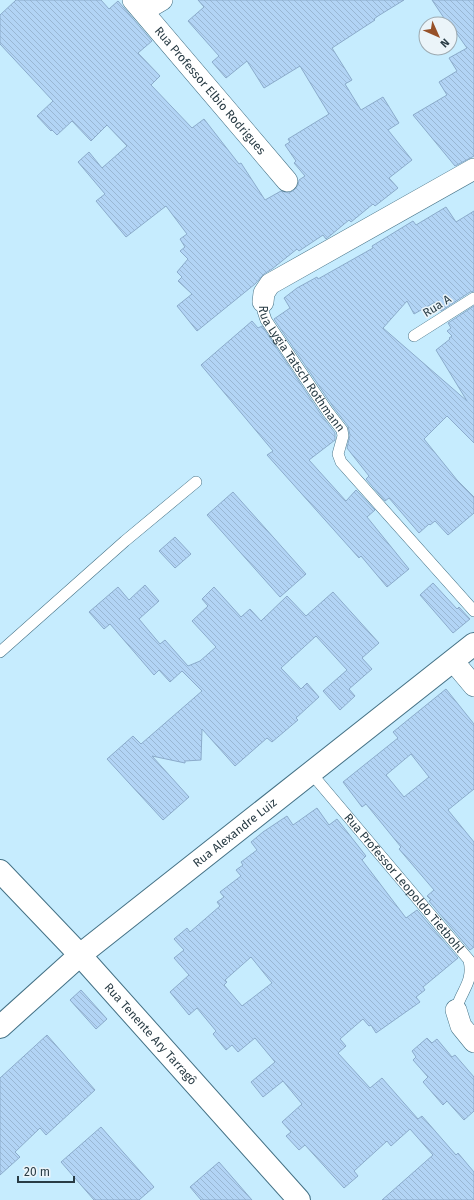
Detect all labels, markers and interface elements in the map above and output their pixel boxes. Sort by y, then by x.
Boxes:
north arrow [418,16,458,56]
street label: Rua Professor Elbio Rodrigues [152,24,269,158]
text: N [438,36,452,50]
street label: Rua A [420,292,454,320]
street label: Rua Lygia Tatsch Rothmann [256,306,348,434]
street label: Rua Alexandre Luiz [190,795,280,870]
street label: Rua Professor Leopoldo Tietbohl [341,811,467,956]
street label: Rua Tenente Ary Tarragô [102,980,200,1088]
scale bar [18,1158,74,1184]
text: 20 m [24,1165,50,1179]

